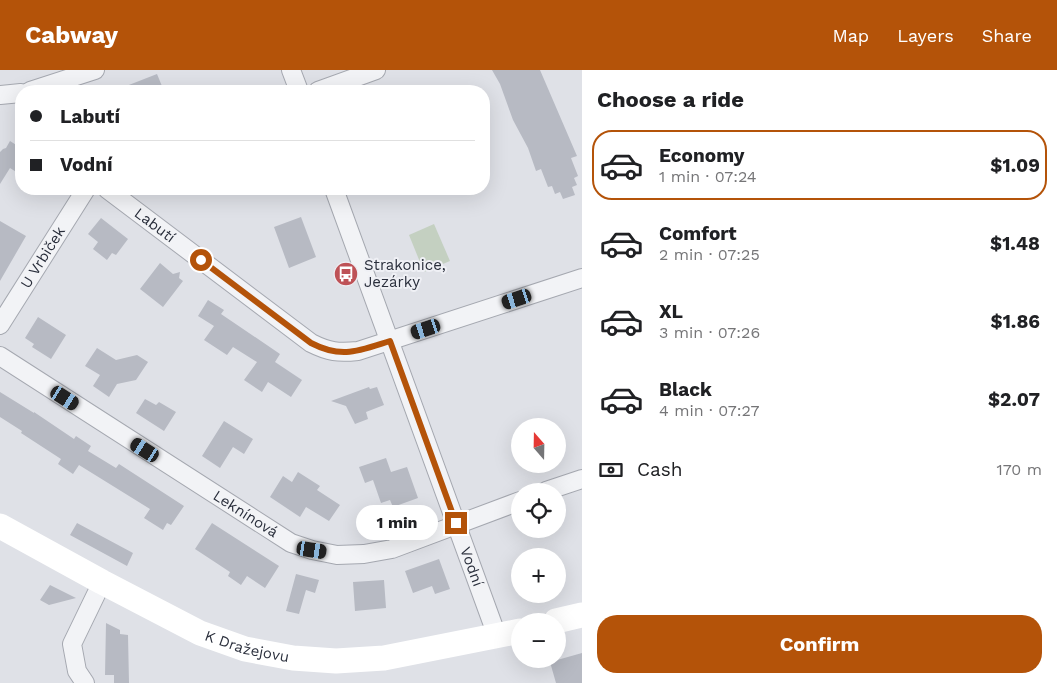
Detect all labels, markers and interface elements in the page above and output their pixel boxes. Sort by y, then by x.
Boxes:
text: Cabway [25,21,118,49]
text: Map [832,25,869,46]
text: Layers [897,25,954,46]
text: Share [982,25,1032,46]
text: Choose a ride [597,87,744,112]
text: Labutí [60,105,120,128]
icon: car [599,143,644,188]
text: Economy [659,144,744,167]
text: Vodní [60,153,112,176]
text: $1.09 [990,154,1040,177]
text: 1 min · 07:24 [659,167,757,186]
street label: Labutí [131,204,179,246]
icon: car [599,221,644,266]
text: Comfort [659,222,737,245]
street label: U Vrbiček [17,223,69,292]
text: $1.48 [990,232,1040,255]
text: 2 min · 07:25 [659,245,760,264]
route start [190,249,212,271]
place label: Strakonice, Jezárky [364,256,446,291]
bus stop icon: Strakonice, Jezárky [333,261,359,287]
car [500,287,533,311]
icon: car [599,299,644,344]
text: XL [659,300,683,323]
text: $1.86 [991,310,1040,333]
car [409,317,442,341]
text: 3 min · 07:26 [659,323,760,342]
icon: car [599,377,644,422]
text: Black [659,378,712,401]
car [48,384,81,412]
text: $2.07 [988,388,1040,411]
text: 4 min · 07:27 [659,401,760,420]
north arrow [511,418,566,472]
map controls [511,418,566,668]
car [128,436,161,464]
icon: cash [597,456,625,484]
text: Cash [637,458,683,481]
text: 170 m [996,460,1042,479]
button: locate [511,483,566,538]
street label: Leknínová [210,486,282,542]
callout: 1 min [356,506,438,540]
route end [445,512,467,534]
text: 1 min [376,513,418,532]
car [296,540,327,560]
street label: Vodní [456,544,487,589]
button: + [511,548,566,603]
button: − [511,613,566,668]
button: Confirm [597,615,1042,673]
street label: K Dražejovu [203,626,291,666]

